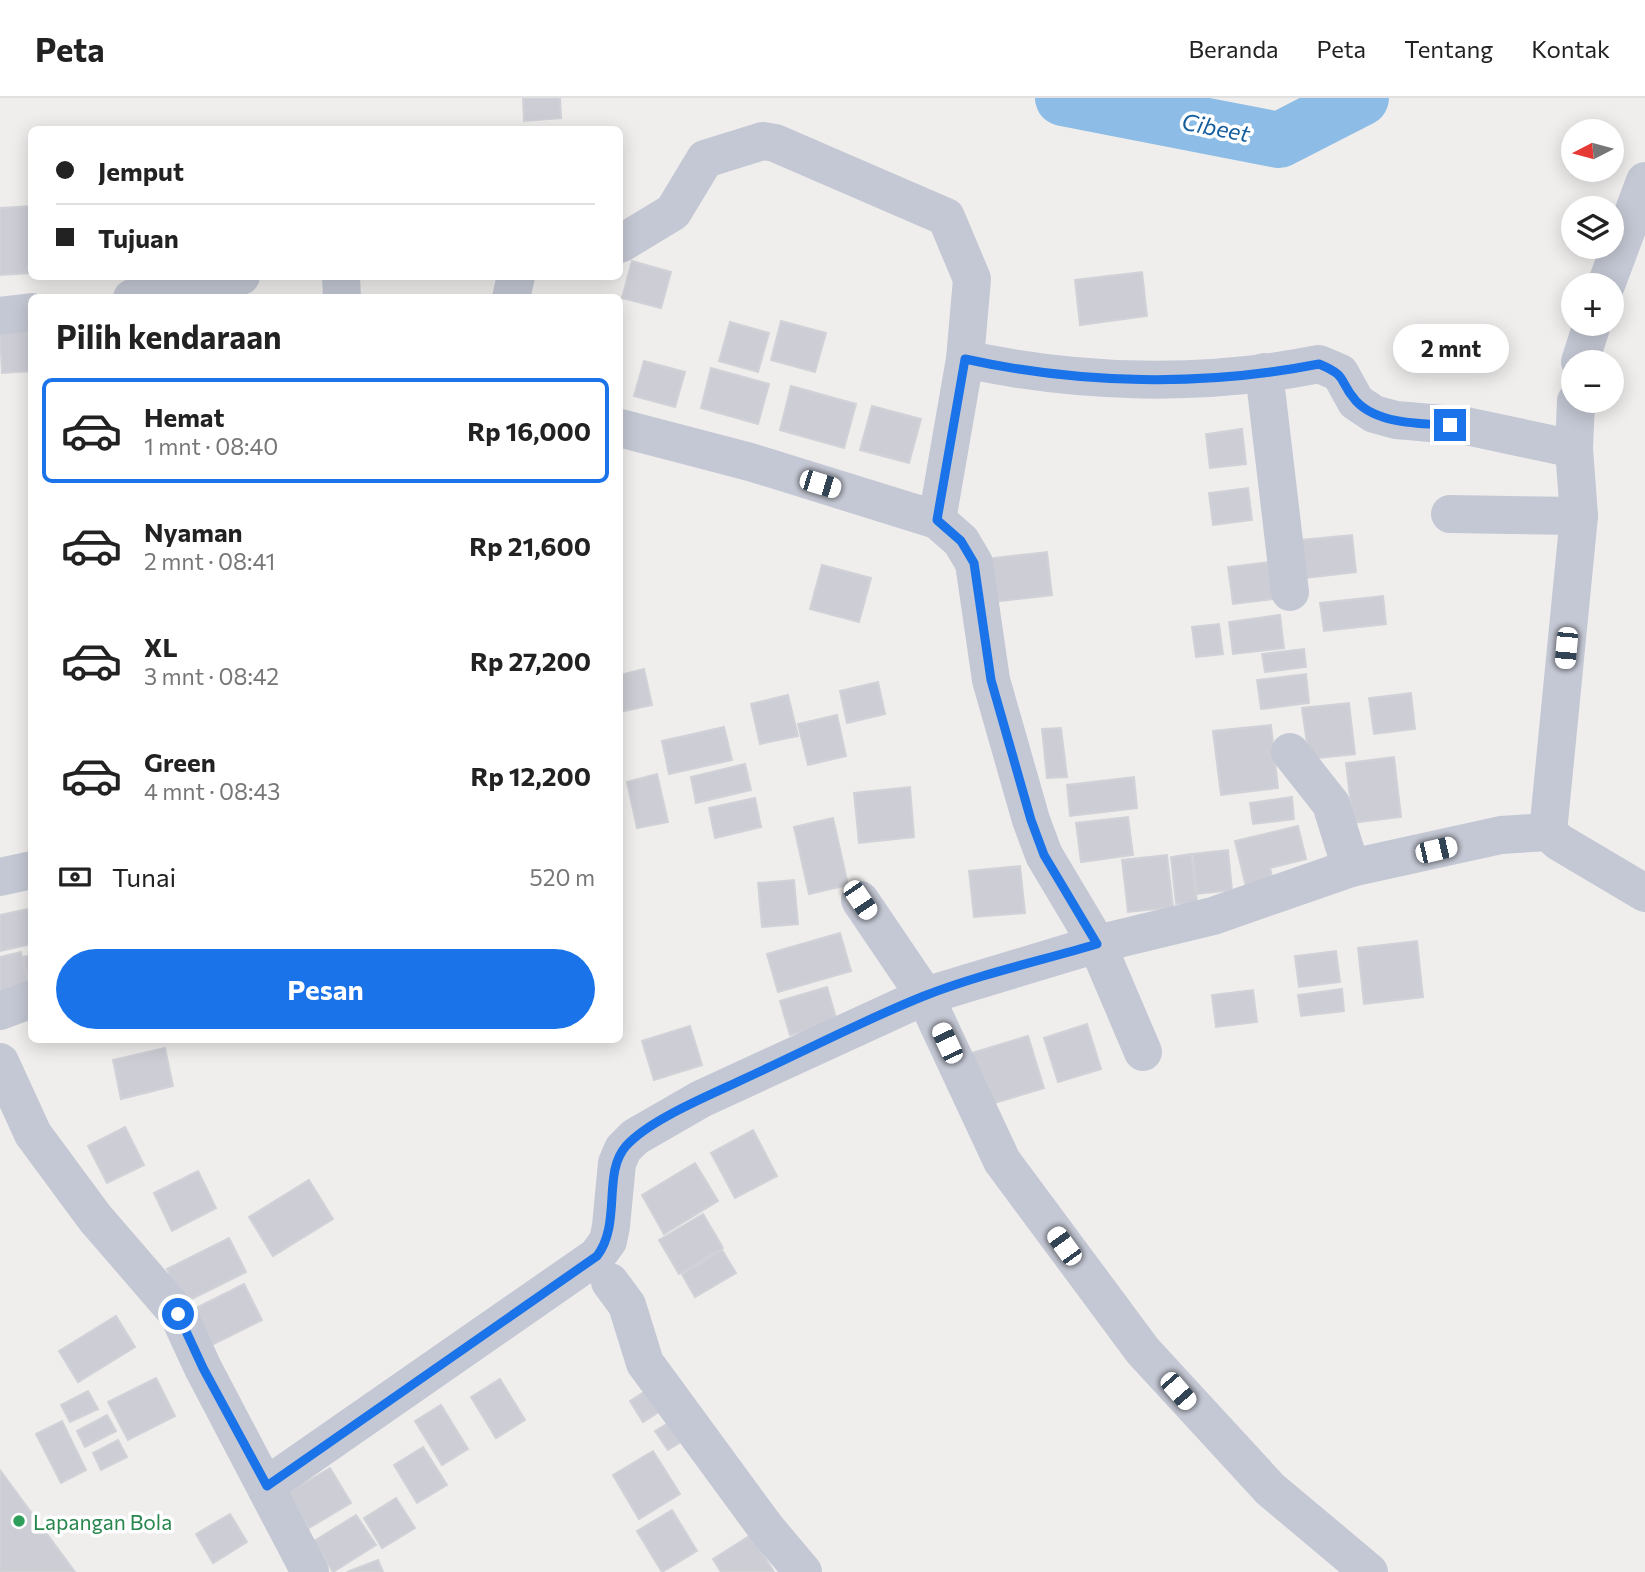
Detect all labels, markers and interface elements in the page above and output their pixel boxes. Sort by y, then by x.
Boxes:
text: Peta [35,28,105,69]
text: Beranda [1188,34,1279,63]
text: Peta [1317,34,1366,63]
text: Tentang [1404,34,1493,63]
text: Kontak [1531,34,1610,63]
water label: Cibeet [1180,107,1253,147]
north arrow [1561,119,1624,182]
map controls [1561,119,1624,413]
text: Jemput [98,155,184,186]
button: layers [1561,196,1624,259]
text: Tujuan [98,222,179,253]
button: + [1561,273,1624,336]
text: Pilih kendaraan [56,316,282,356]
callout: 2 mnt [1392,324,1508,372]
text: 2 mnt [1421,334,1481,362]
button: − [1561,350,1624,413]
icon: car [60,399,123,462]
text: Hemat [144,401,225,432]
route end [1434,409,1466,441]
text: Rp 16,000 [467,415,591,446]
text: 1 mnt · 08:40 [144,432,278,460]
car [797,468,844,500]
icon: car [60,514,123,577]
text: Nyaman [144,516,243,547]
text: Rp 21,600 [469,530,591,561]
text: 2 mnt · 08:41 [144,547,275,575]
car [1554,626,1579,670]
icon: car [60,629,123,692]
text: XL [144,631,178,662]
text: Rp 27,200 [470,645,591,676]
text: 3 mnt · 08:42 [144,662,279,690]
icon: car [60,744,123,807]
text: Green [144,746,216,777]
text: Rp 12,200 [470,760,591,791]
text: 4 mnt · 08:43 [144,777,280,805]
car [1414,835,1459,865]
icon: cash [56,858,94,896]
text: Tunai [112,861,176,892]
text: 520 m [530,863,595,891]
car [840,877,881,923]
button: Pesan [56,949,595,1029]
car [929,1020,966,1066]
car [1044,1223,1085,1269]
route start [162,1298,194,1330]
car [1157,1368,1200,1414]
place label: Lapangan Bola [33,1509,172,1534]
marker: Lapangan Bola [11,1513,27,1529]

